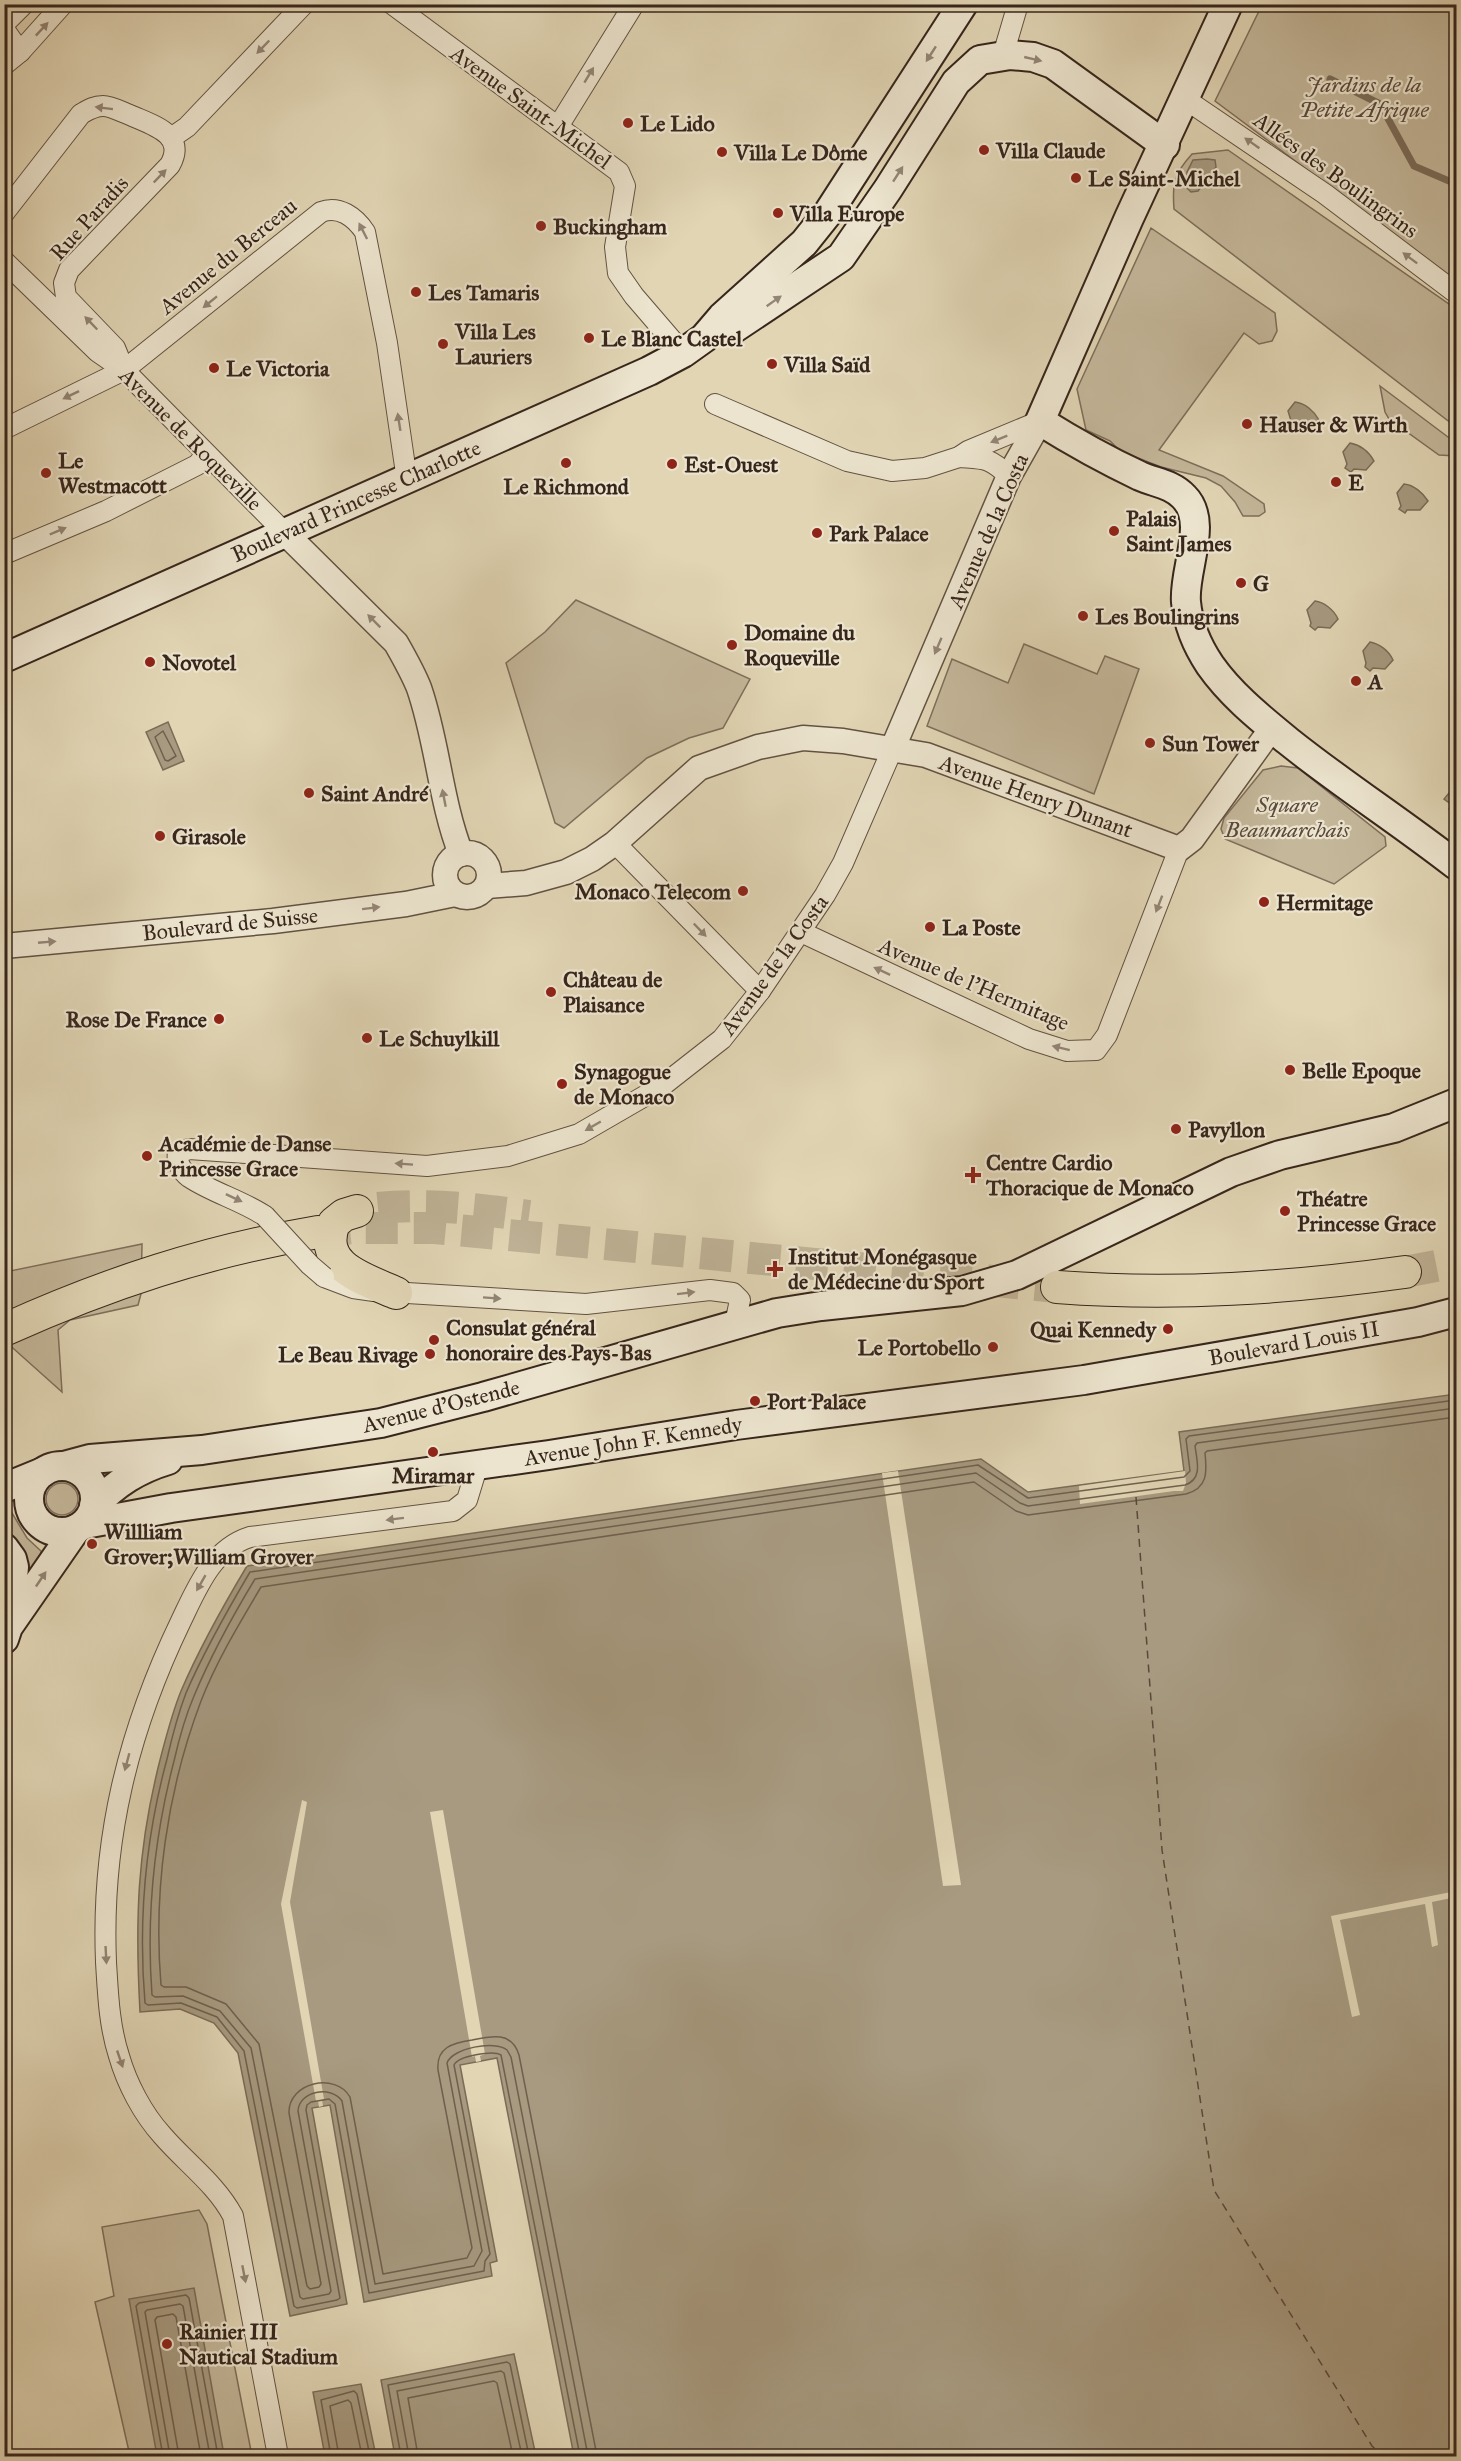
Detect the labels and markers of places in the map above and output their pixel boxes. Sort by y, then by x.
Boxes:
place label: Le Lido [640,110,715,137]
marker: Le Lido [621,116,635,130]
place label: Villa Claude [995,137,1105,164]
place label: Villa Le Dôme [733,139,868,166]
marker: Villa Claude [977,143,991,157]
marker: Villa Le Dôme [715,145,729,159]
place label: Le Saint-Michel [1088,165,1241,192]
marker: Le Saint-Michel [1069,171,1083,185]
place label: Villa Europe [789,200,904,227]
marker: Villa Europe [771,206,785,220]
place label: Buckingham [553,213,667,240]
marker: Buckingham [534,219,548,233]
place label: Les Tamaris [428,279,539,306]
marker: Les Tamaris [409,285,423,299]
place label: Villa Les Lauriers [454,318,536,370]
place label: Le Blanc Castel [601,325,743,352]
marker: Le Blanc Castel [582,331,596,345]
marker: Villa Les Lauriers [436,337,450,351]
place label: Villa Saïd [783,351,871,378]
place label: Le Victoria [226,355,330,382]
marker: Villa Saïd [765,357,779,371]
marker: Le Victoria [207,361,221,375]
place label: Hauser & Wirth [1259,411,1409,438]
marker: Hauser & Wirth [1240,417,1254,431]
place label: Le Westmacott [58,447,167,499]
place label: Est-Ouest [684,451,778,478]
marker: Le Richmond [559,456,573,470]
marker: Est-Ouest [665,457,679,471]
marker: Le Westmacott [39,466,53,480]
place label: E [1348,469,1364,496]
place label: Le Richmond [503,473,630,500]
marker: E [1329,475,1343,489]
place label: Palais Saint James [1126,505,1232,558]
place label: Park Palace [829,520,929,547]
marker: Palais Saint James [1107,524,1121,538]
marker: Park Palace [810,526,824,540]
place label: G [1253,570,1269,597]
marker: G [1234,576,1248,590]
place label: Les Boulingrins [1095,603,1239,630]
marker: Les Boulingrins [1076,609,1090,623]
place label: Domaine du Roqueville [744,619,855,671]
marker: Domaine du Roqueville [725,638,739,652]
place label: Novotel [162,649,237,676]
marker: Novotel [143,655,157,669]
place label: A [1366,668,1383,695]
marker: A [1349,674,1363,688]
place label: Sun Tower [1162,730,1260,757]
marker: Sun Tower [1143,736,1157,750]
place label: Saint André [321,780,429,807]
marker: Saint André [302,786,316,800]
place label: Girasole [172,823,246,850]
marker: Girasole [153,829,167,843]
place label: Monaco Telecom [574,878,732,905]
marker: Monaco Telecom [736,884,750,898]
place label: Hermitage [1276,889,1373,916]
marker: Hermitage [1257,895,1271,909]
place label: La Poste [942,914,1021,941]
marker: La Poste [923,920,937,934]
place label: Château de Plaisance [563,966,662,1018]
marker: Château de Plaisance [544,985,558,999]
place label: Rose De France [66,1006,207,1033]
marker: Rose De France [212,1012,226,1026]
place label: Le Schuylkill [379,1025,500,1052]
marker: Le Schuylkill [360,1031,374,1045]
place label: Belle Epoque [1302,1057,1421,1084]
place label: Synagogue de Monaco [574,1058,674,1110]
marker: Belle Epoque [1283,1063,1297,1077]
marker: Synagogue de Monaco [555,1077,569,1091]
place label: Pavyllon [1188,1116,1265,1143]
marker: Pavyllon [1169,1122,1183,1136]
place label: Académie de Danse Princesse Grace [157,1130,332,1182]
marker: Académie de Danse Princesse Grace [140,1149,154,1163]
place label: Centre Cardio Thoracique de Monaco [985,1149,1194,1201]
marker: Centre Cardio Thoracique de Monaco [964,1166,982,1184]
place label: Théatre Princesse Grace [1296,1185,1436,1237]
marker: Théatre Princesse Grace [1278,1204,1292,1218]
place label: Institut Monégasque de Médecine du Sport [788,1243,985,1295]
marker: Institut Monégasque de Médecine du Sport [766,1260,784,1278]
place label: Consulat général honoraire des Pays-Bas [445,1314,651,1366]
place label: Quai Kennedy [1030,1316,1158,1343]
marker: Quai Kennedy [1161,1322,1175,1336]
marker: Consulat général honoraire des Pays-Bas [427,1333,441,1347]
place label: Le Portobello [857,1334,981,1361]
marker: Le Portobello [986,1340,1000,1354]
place label: Le Beau Rivage [278,1341,418,1368]
marker: Le Beau Rivage [423,1347,437,1361]
place label: Port Palace [767,1388,866,1415]
marker: Port Palace [748,1394,762,1408]
marker: Miramar [426,1445,440,1459]
place label: Miramar [392,1462,475,1489]
place label: Willliam Grover;William Grover [104,1518,314,1570]
marker: Willliam Grover;William Grover [85,1537,99,1551]
place label: Rainier III Nautical Stadium [179,2318,339,2370]
marker: Rainier III Nautical Stadium [160,2337,174,2351]

